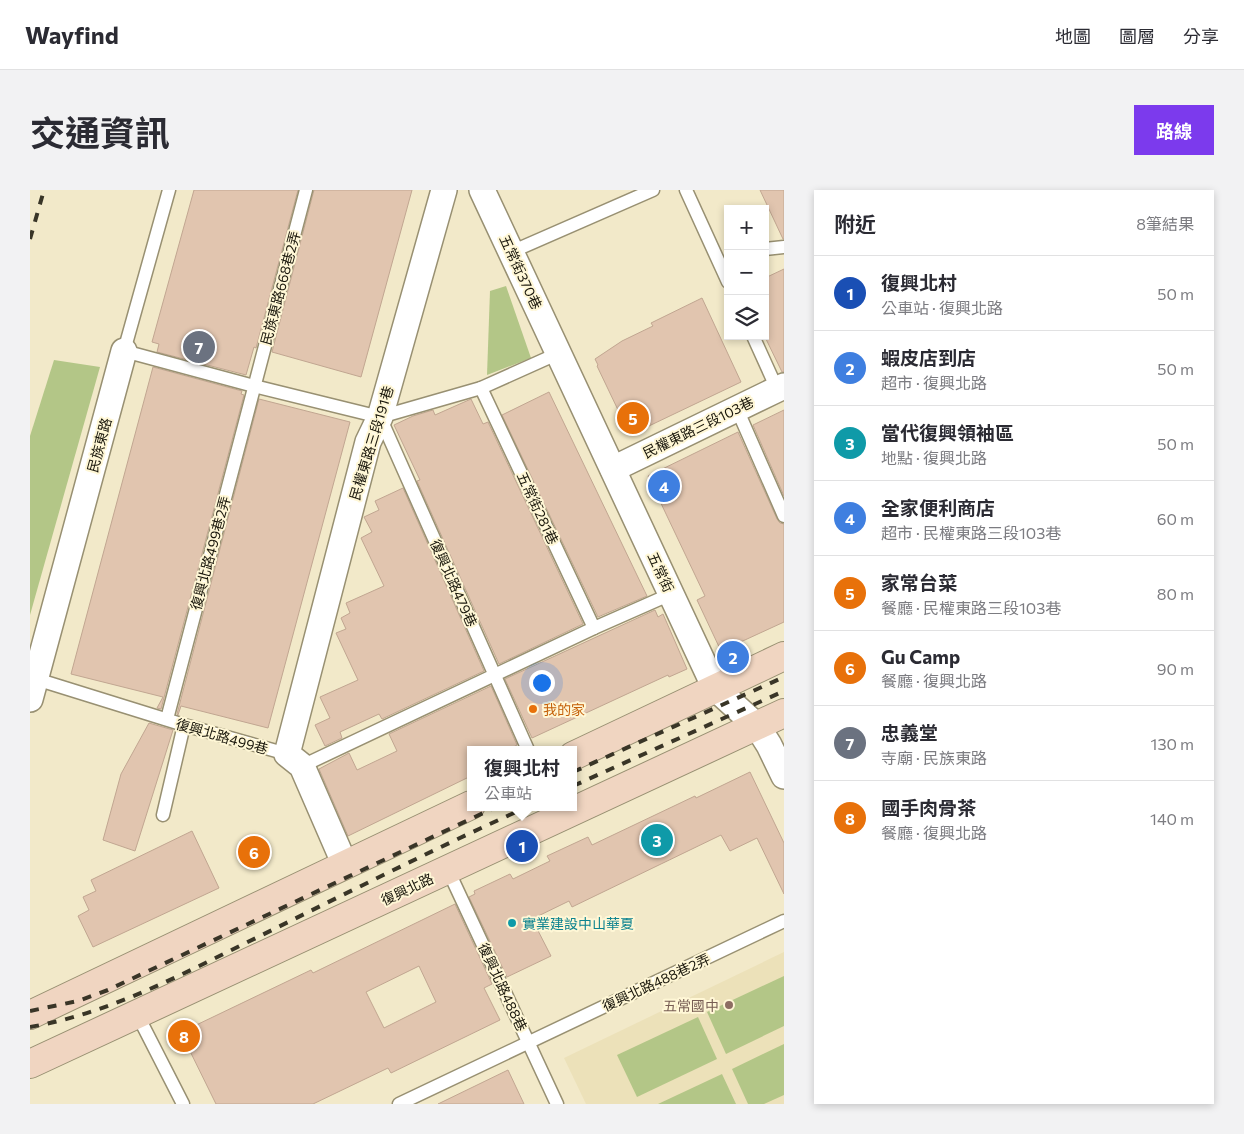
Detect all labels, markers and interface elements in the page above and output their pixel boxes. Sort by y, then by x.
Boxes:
text: Wayfind [25,20,119,49]
text: 地圖 [1055,25,1091,47]
text: 圖層 [1119,25,1155,47]
text: 分享 [1183,25,1219,47]
button: 路線 [1134,105,1214,155]
text: 交通資訊 [30,110,170,153]
map controls [724,205,769,340]
button: + [724,205,769,250]
text: 附近 [834,211,876,236]
text: 8筆結果 [1136,214,1194,233]
street label: 民族東路668巷2弄 [257,229,303,347]
street label: 五常街370巷 [496,232,546,312]
button: − [724,250,769,295]
text: 復興北村 [881,271,957,294]
text: 1 [846,284,854,303]
text: 50 m [1157,284,1194,303]
button: layers [724,295,769,340]
text: 公車站 · 復興北路 [881,298,1003,317]
pin: 7 [183,328,215,366]
text: 蝦皮店到店 [881,346,976,369]
text: 2 [845,359,855,378]
text: 50 m [1157,359,1194,378]
text: 超市 · 復興北路 [881,373,987,392]
street label: 民權東路三段191巷 [346,384,396,502]
street label: 民權東路三段103巷 [640,393,756,461]
pin: 5 [617,399,649,437]
street label: 民族東路 [84,416,114,474]
text: 當代復興領袖區 [881,421,1014,444]
text: 3 [845,434,855,453]
text: 50 m [1157,434,1194,453]
text: 地點 · 復興北路 [881,448,987,467]
pin: 4 [648,467,680,505]
street label: 五常街281巷 [514,469,562,547]
street label: 復興北路499巷2弄 [187,494,233,612]
text: 全家便利商店 [881,496,995,519]
text: 4 [845,509,855,528]
text: 60 m [1157,509,1194,528]
text: 超市 · 民權東路三段103巷 [881,523,1061,542]
street label: 復興北路479巷 [427,537,481,629]
street label: 五常街 [644,549,678,595]
text: 家常台菜 [881,571,957,594]
text: 5 [845,584,855,603]
text: 80 m [1157,584,1194,603]
text: 餐廳 · 民權東路三段103巷 [881,598,1061,617]
pin: 2 [717,638,749,676]
text: Gu Camp [881,645,960,668]
text: 6 [845,659,855,678]
text: 90 m [1157,659,1194,678]
your location [529,670,555,696]
text: 餐廳 · 復興北路 [881,671,987,690]
place label: 我的家 [543,701,585,718]
marker: 我的家 [527,703,539,715]
street label: 復興北路499巷 [174,715,270,757]
text: 忠義堂 [881,721,938,744]
text: 7 [846,734,854,753]
text: 130 m [1151,734,1194,753]
popup [467,746,577,811]
text: 寺廟 · 民族東路 [881,748,987,767]
text: 復興北村 [484,756,560,779]
text: 公車站 [484,783,532,802]
text: 國手肉骨茶 [881,796,976,819]
text: 8 [845,809,855,828]
text: 140 m [1150,809,1194,828]
pin: 3 [641,821,673,859]
text: 餐廳 · 復興北路 [881,823,987,842]
pin: 1 [506,827,538,865]
pin: 6 [238,833,270,871]
street label: 復興北路 [378,869,436,909]
place label: 實業建設中山華夏 [522,915,634,932]
marker: 實業建設中山華夏 [506,917,518,929]
street label: 復興北路488巷 [475,940,531,1034]
street label: 復興北路488巷2弄 [599,950,713,1014]
place label: 五常國中 [663,997,719,1014]
marker: 五常國中 [723,999,735,1011]
pin: 8 [168,1017,200,1055]

